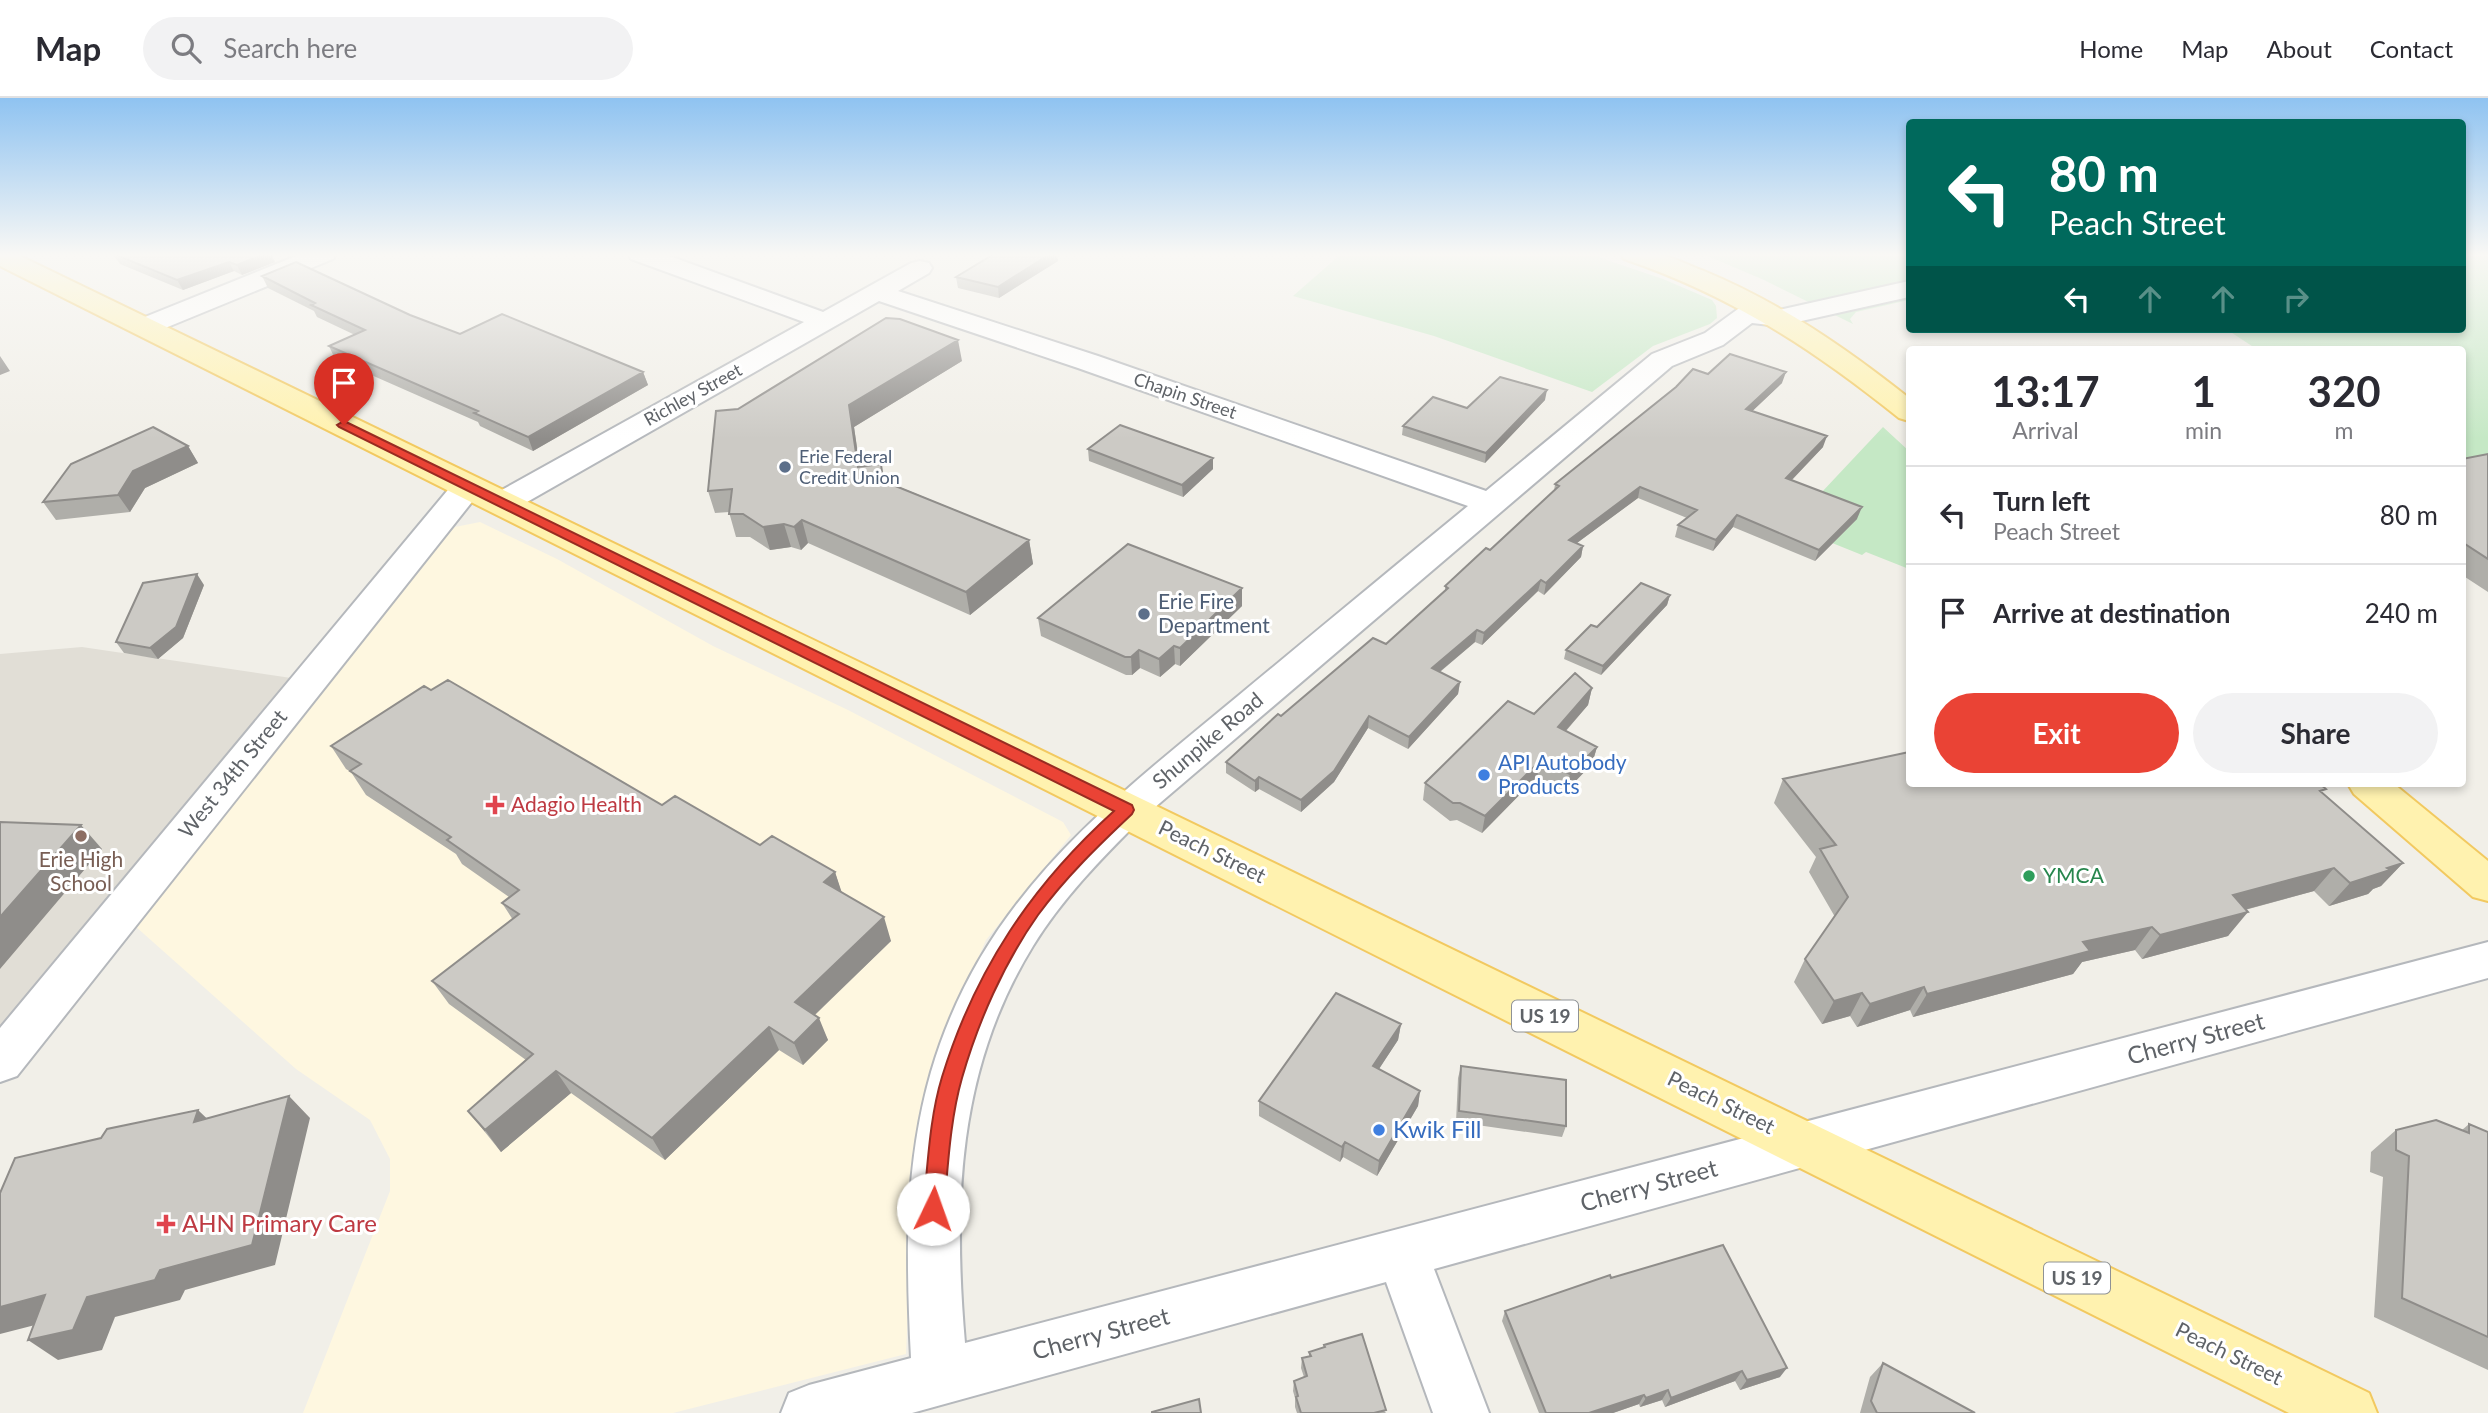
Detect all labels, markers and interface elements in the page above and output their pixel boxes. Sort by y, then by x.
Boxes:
search box [143,17,633,80]
text: Map [35,28,101,68]
icon: search [167,29,205,67]
text: Search here [223,32,357,64]
text: Home [2079,34,2143,63]
text: Map [2181,34,2229,63]
text: About [2267,34,2332,63]
text: Contact [2370,34,2453,63]
text: 80 m [2049,144,2159,202]
icon: left [1934,147,2025,238]
text: Peach Street [2049,203,2226,242]
icon: left [2058,280,2096,318]
icon: ahead [2131,280,2169,318]
icon: ahead [2204,280,2242,318]
icon: right [2277,280,2315,318]
pin [314,353,374,425]
street label: Richley Street [640,358,746,430]
icon: arrive [325,364,363,402]
text: 13:17 [1991,366,2100,416]
text: 1 [2191,366,2216,416]
text: 320 [2308,366,2381,416]
street label: Chapin Street [1131,367,1240,423]
text: Arrival [2012,416,2079,444]
text: min [2185,416,2222,444]
text: m [2335,416,2354,444]
place label: Erie Federal Credit Union [799,445,900,488]
marker: Erie Federal Credit Union [777,459,793,475]
text: Turn left [1993,485,2090,517]
icon: left [1934,496,1972,534]
text: 80 m [2380,499,2438,531]
text: Peach Street [1993,517,2120,545]
place label: Erie Fire Department [1158,588,1270,637]
icon: arrive [1934,594,1972,632]
text: Arrive at destination [1993,597,2230,629]
text: 240 m [2365,597,2438,629]
marker: Erie Fire Department [1136,606,1152,622]
street label: Shunpike Road [1147,686,1267,793]
button: Exit [1934,693,2179,773]
button: Share [2193,693,2438,773]
street label: West 34th Street [172,703,292,842]
place label: API Autobody Products [1498,749,1627,798]
marker: API Autobody Products [1476,767,1492,783]
place label: Adagio Health [511,791,642,816]
marker: Adagio Health [485,795,505,815]
street label: Peach Street [1155,814,1271,888]
marker: Erie High School [73,828,89,844]
place label: Erie High School [39,846,123,895]
place label: YMCA [2043,862,2105,887]
marker: YMCA [2021,868,2037,884]
road number: US 19 [1512,1000,1578,1032]
street label: Cherry Street [2124,1005,2268,1070]
street label: Peach Street [1664,1065,1780,1139]
place label: Kwik Fill [1393,1114,1482,1143]
marker: Kwik Fill [1371,1122,1387,1138]
street label: Cherry Street [1577,1152,1721,1217]
position arrow [896,1172,970,1246]
place label: AHN Primary Care [182,1208,377,1237]
marker: AHN Primary Care [156,1214,176,1234]
road number: US 19 [2044,1262,2110,1294]
street label: Cherry Street [1029,1300,1173,1365]
street label: Peach Street [2172,1316,2288,1390]

